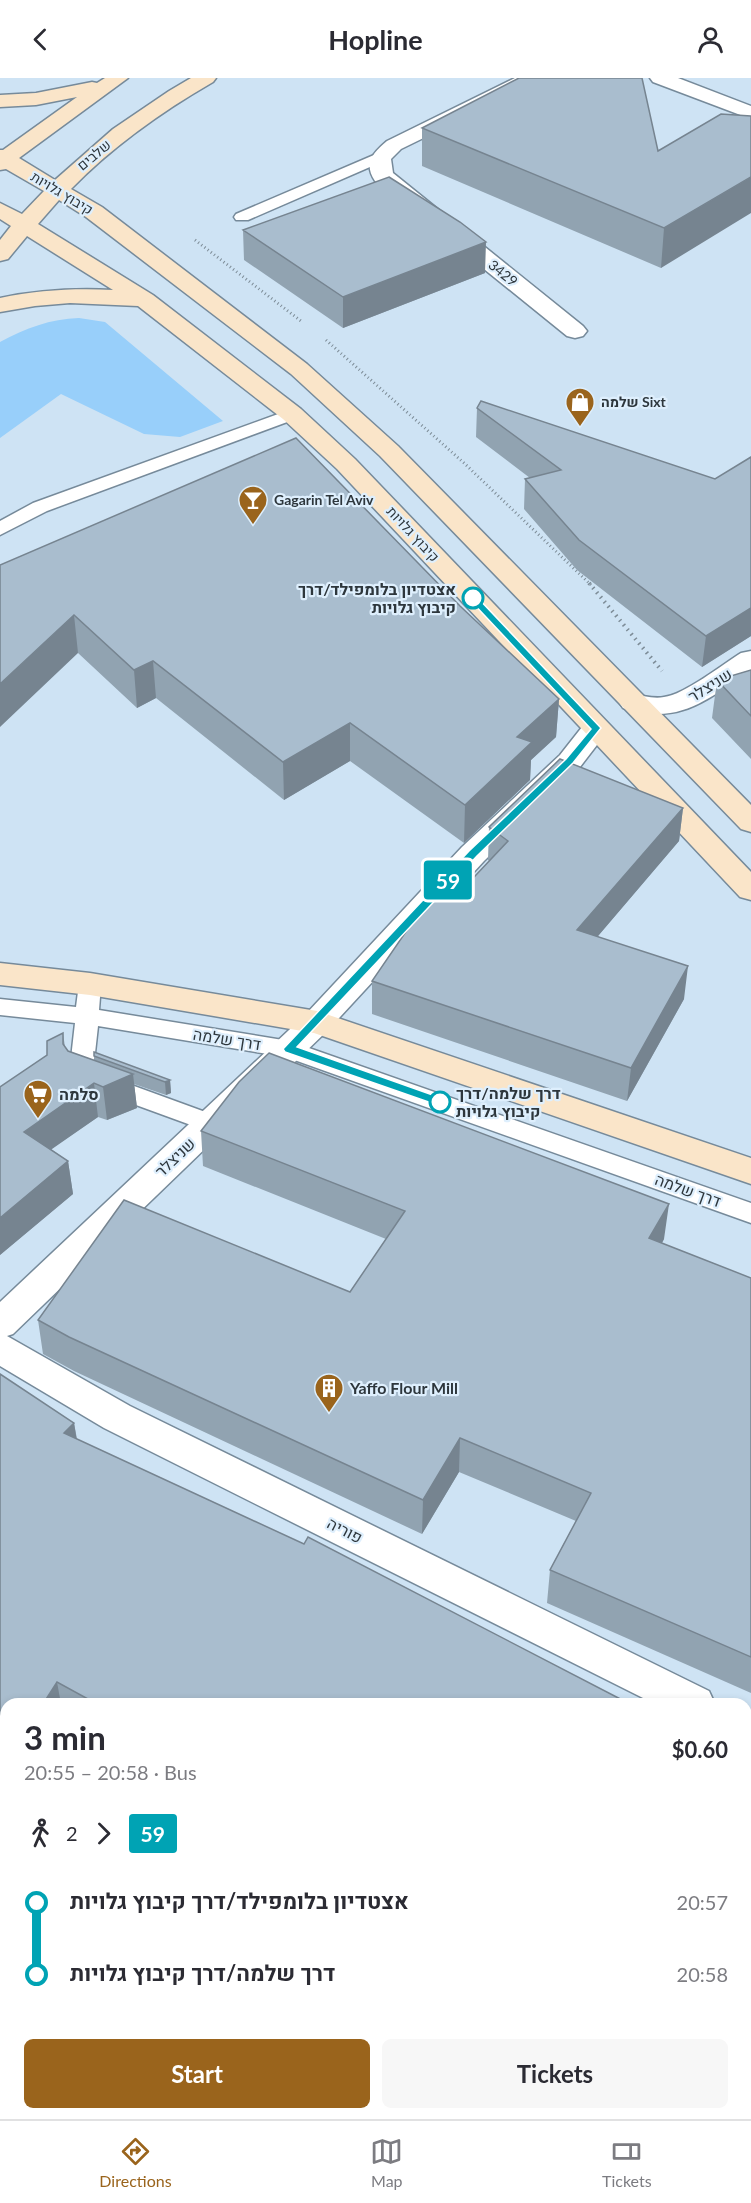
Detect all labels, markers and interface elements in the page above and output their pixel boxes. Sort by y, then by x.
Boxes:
icon: back [24,23,57,56]
text: Hopline [328,23,423,56]
icon: person [694,23,727,56]
street label: שלבים [73,136,114,174]
street label: קיבוץ גלויות [28,167,96,218]
street label: 3429 [485,256,521,289]
shop icon: שלמה Sixt [564,386,596,428]
place label: שלמה Sixt [601,393,666,410]
bar icon: Gagarin Tel Aviv [237,484,269,526]
place label: Gagarin Tel Aviv [274,491,374,508]
street label: קיבוץ גלויות [384,503,443,565]
place label: אצטדיון בלומפילד/דרך קיבוץ גלויות [298,579,456,616]
marker: אצטדיון בלומפילד/דרך קיבוץ גלויות [462,587,484,609]
street label: שניצלר [684,664,735,705]
line badge: 59 [421,860,475,900]
text: 59 [436,868,460,893]
street label: דרך שלמה [192,1024,262,1053]
supermarket icon: סלמה [22,1078,54,1120]
place label: דרך שלמה/דרך קיבוץ גלויות [456,1083,561,1120]
place label: סלמה [59,1084,99,1103]
marker: דרך שלמה/דרך קיבוץ גלויות [429,1091,451,1113]
street label: שניצלר [151,1133,199,1180]
street label: דרך שלמה [653,1169,724,1210]
building icon: Yaffo Flour Mill [313,1372,345,1414]
place label: Yaffo Flour Mill [349,1378,458,1397]
street label: פוריה [325,1513,366,1546]
text: 3 min [24,1717,106,1757]
text: $0.60 [672,1736,728,1763]
text: 20:55 – 20:58 · Bus [24,1760,197,1784]
icon: walk [24,1817,57,1850]
icon: forward [87,1817,120,1850]
text: 2 [66,1821,78,1845]
text: 59 [141,1821,165,1846]
text: אצטדיון בלומפילד/דרך קיבוץ גלויות [70,1887,409,1914]
text: 20:57 [677,1890,728,1914]
text: דרך שלמה/דרך קיבוץ גלויות [70,1959,335,1986]
text: 20:58 [677,1962,728,1986]
button: Start [24,2039,370,2108]
button: Tickets [382,2039,728,2108]
tab: Directions [99,2135,172,2190]
tab: Map [370,2135,403,2190]
tab: Tickets [602,2135,652,2190]

